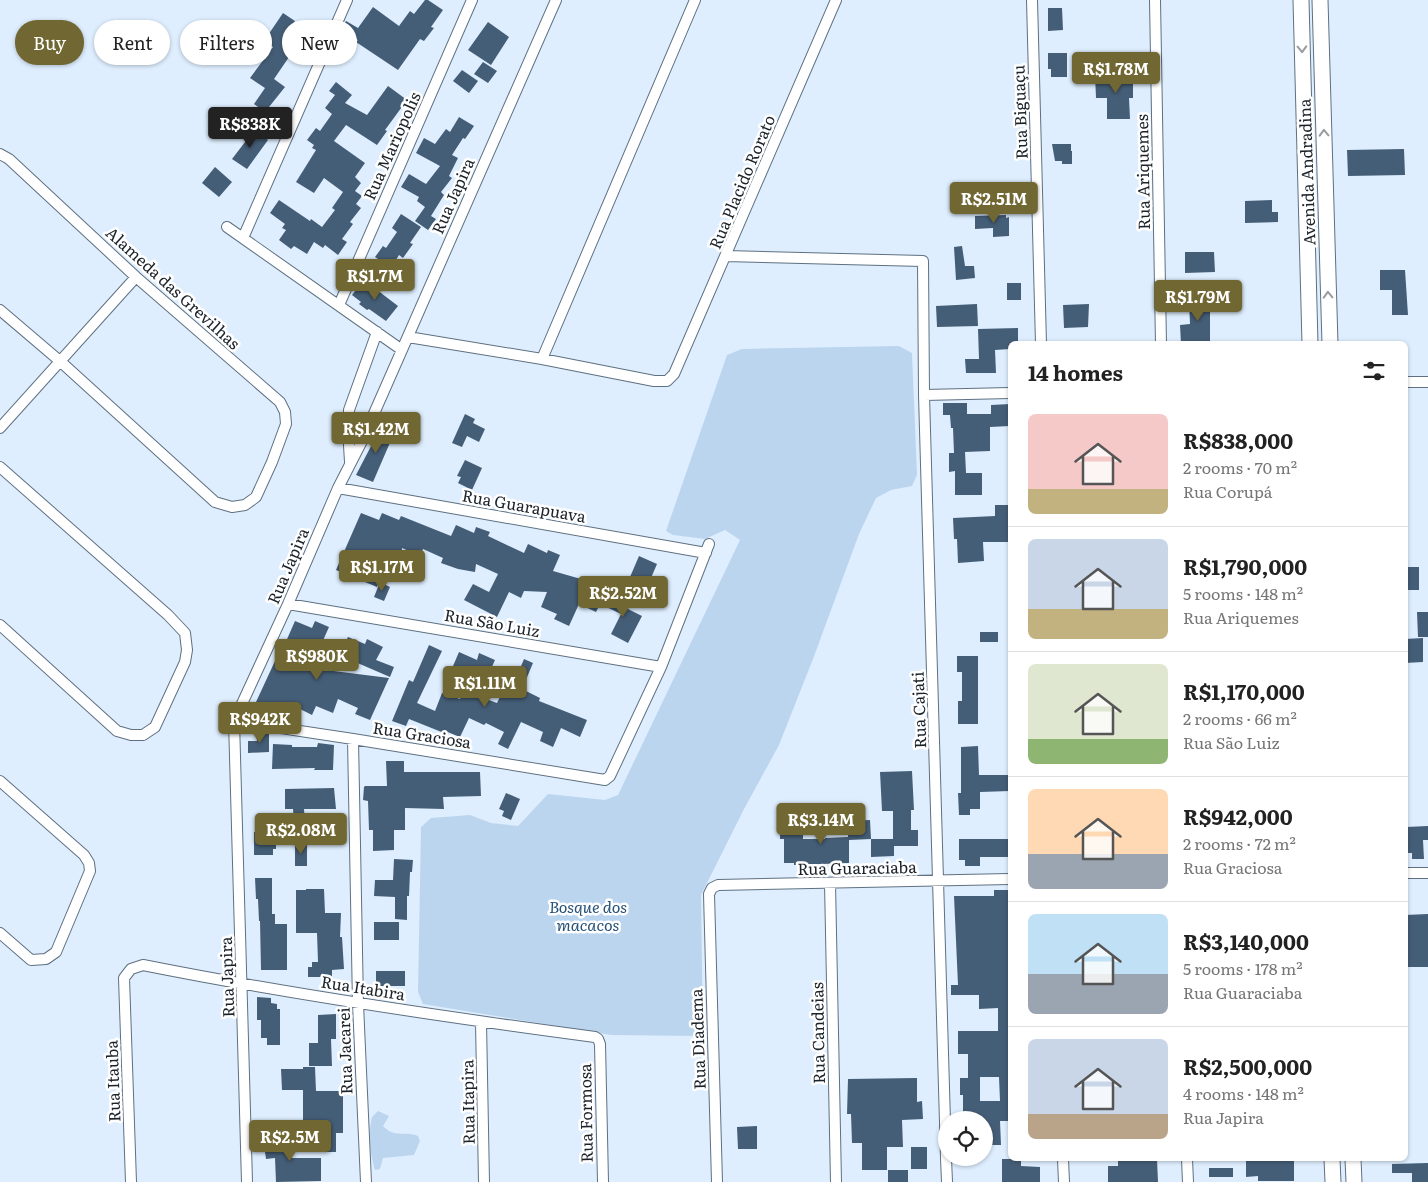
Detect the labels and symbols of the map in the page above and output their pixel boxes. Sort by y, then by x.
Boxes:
one-way arrow [1297,45,1307,53]
pin: R$1.78M [1070,52,1162,94]
street label: Rua Biguaçu [1005,64,1033,160]
street label: Rua Mariopolis [357,88,426,204]
street label: Avenida Andradina [1291,98,1321,246]
pin: R$838K [209,106,291,149]
street label: Rua Placido Rorato [702,111,780,252]
street label: Rua Ariquemes [1129,114,1155,230]
one-way arrow [1319,128,1329,136]
street label: Rua Japira [425,153,480,237]
pin: R$2.51M [948,182,1040,224]
street label: Alameda das Grevilhas [101,220,246,354]
pin: R$1.7M [334,258,416,301]
pin: R$1.79M [1152,280,1244,322]
one-way arrow [1323,291,1334,299]
pin: R$1.42M [330,412,422,454]
street label: Rua Guarapuava [460,482,588,528]
street label: Rua Japira [260,523,314,608]
pin: R$1.17M [336,550,428,592]
pin: R$2.52M [577,576,669,618]
street label: Rua São Luiz [443,602,542,642]
pin: R$980K [276,638,358,681]
pin: R$1.11M [439,666,531,708]
street label: Rua Cajati [905,671,931,749]
pin: R$942K [219,702,301,744]
street label: Rua Graciosa [371,714,473,754]
pin: R$3.14M [775,802,867,845]
pin: R$2.08M [255,812,347,855]
street label: Rua Guaraciaba [797,854,917,880]
park label: Bosque dos macacos [549,894,627,936]
street label: Rua Japira [213,936,239,1018]
street label: Rua Itabira [319,969,407,1006]
street label: Rua Candeias [804,982,830,1084]
street label: Rua Diadema [683,988,711,1090]
street label: Rua Jacarei [330,1007,358,1095]
street label: Rua Itauba [99,1039,125,1122]
street label: Rua Itapira [454,1059,480,1145]
street label: Rua Formosa [572,1063,598,1163]
pin: R$2.5M [249,1120,331,1162]

